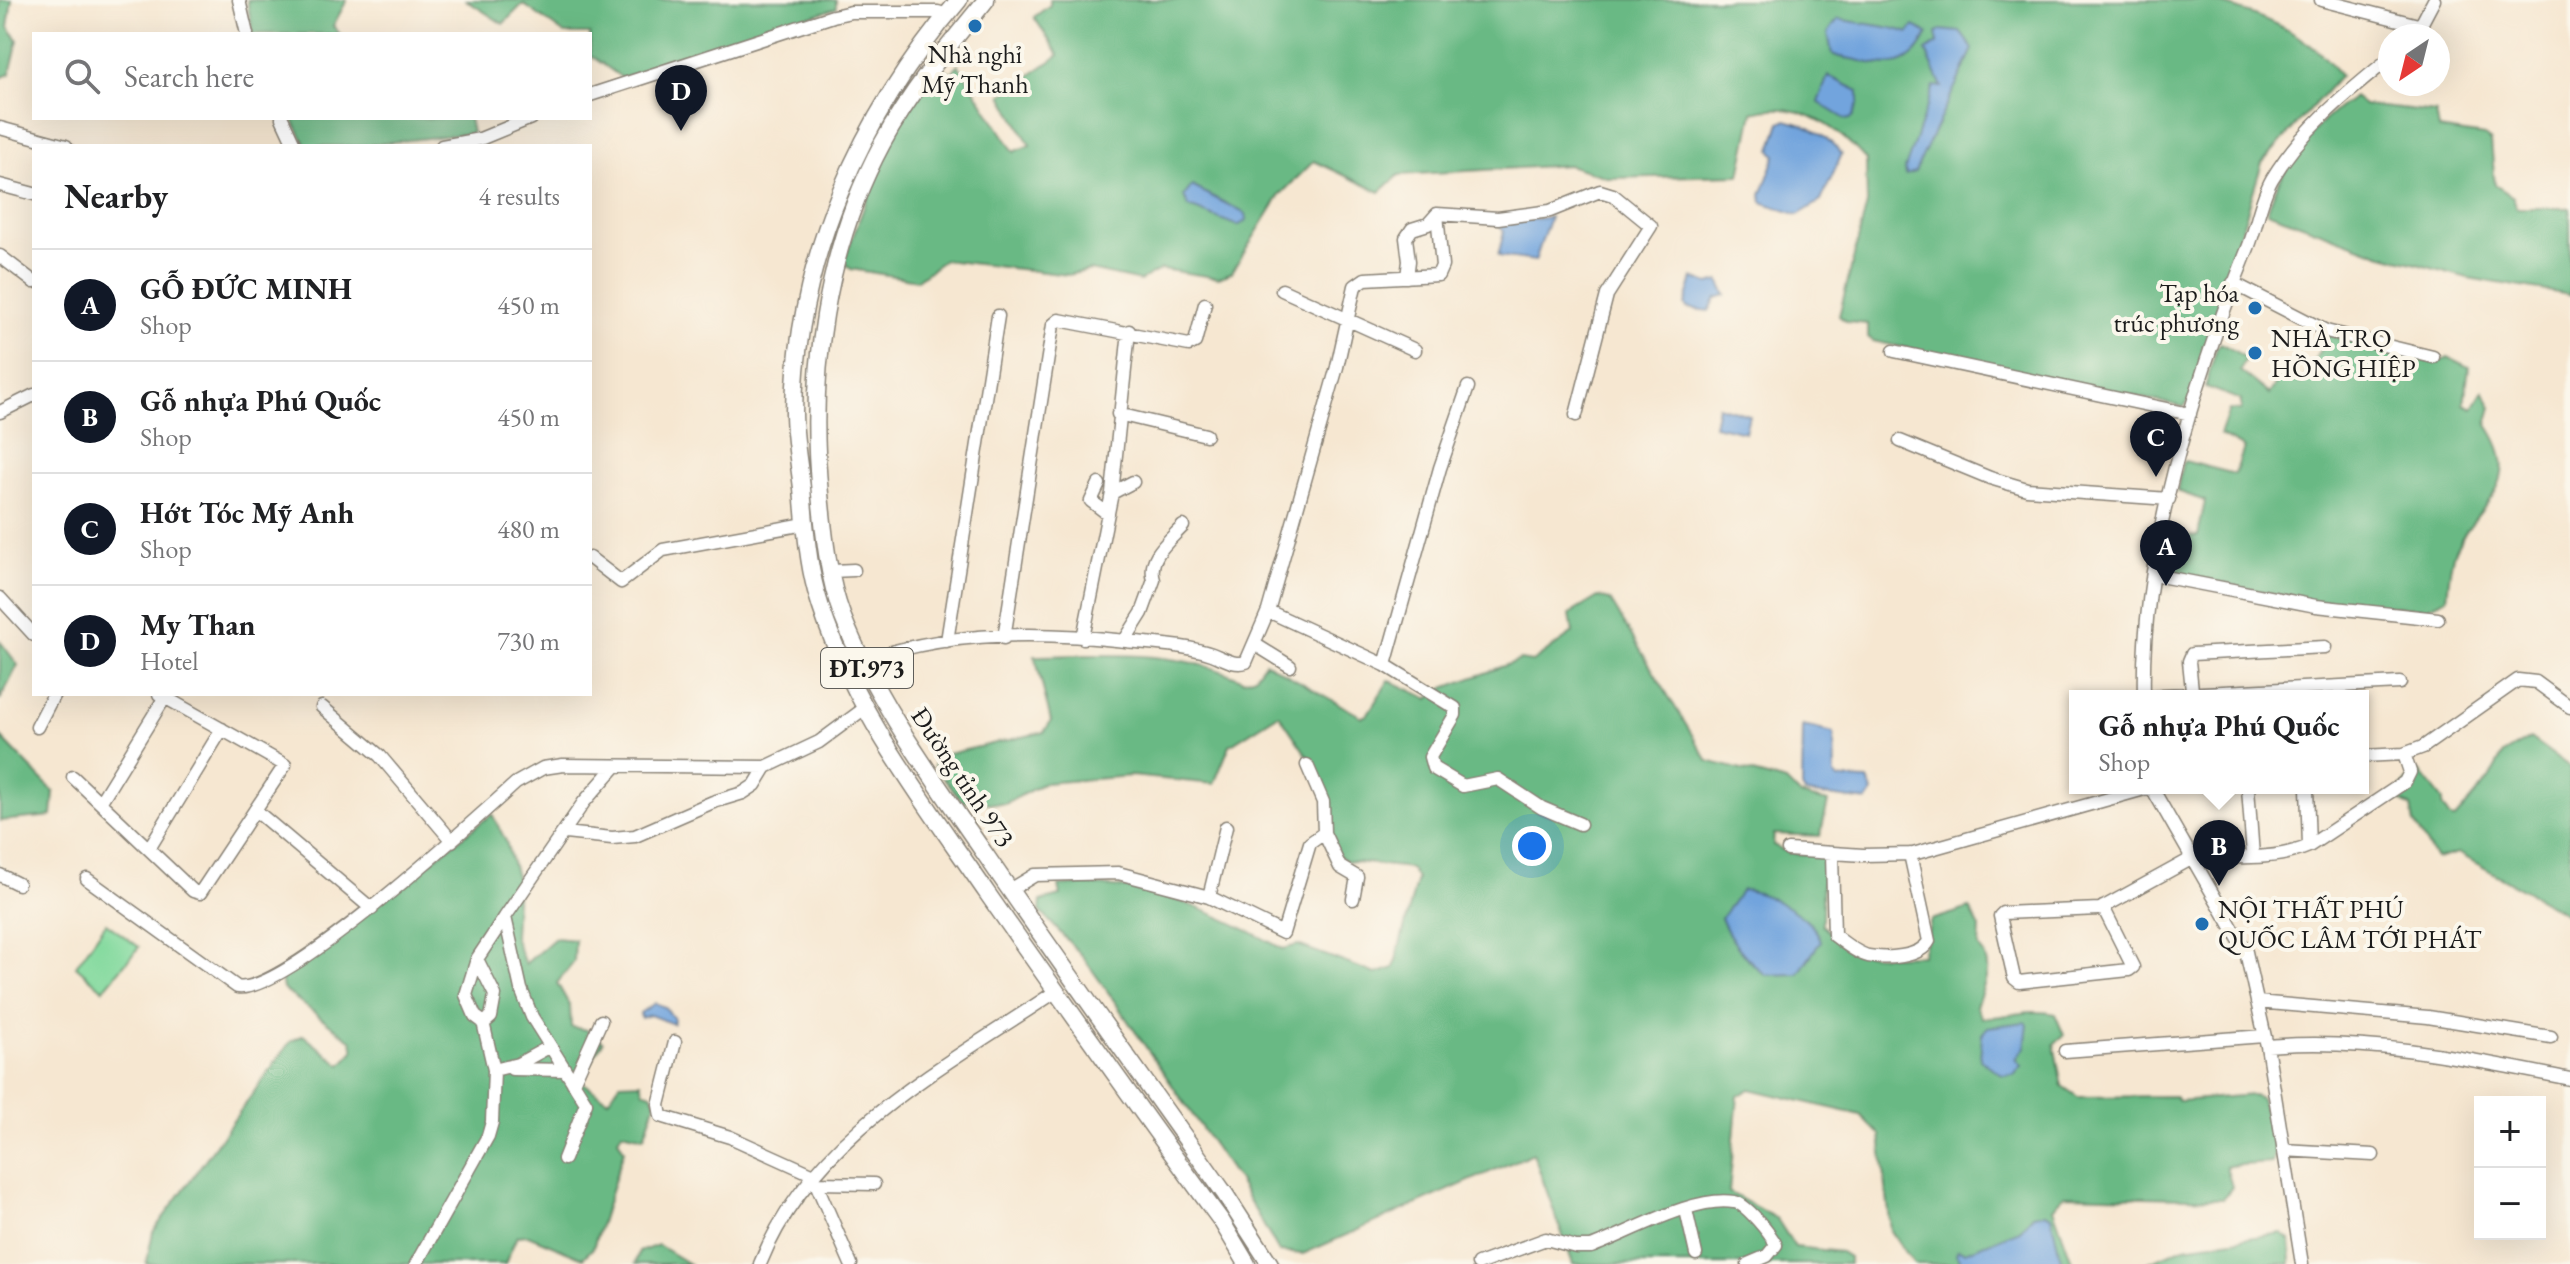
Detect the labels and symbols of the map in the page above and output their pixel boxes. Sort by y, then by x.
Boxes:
marker: Nhà nghỉ Mỹ Thanh [966,17,984,35]
north arrow [2378,24,2450,96]
place label: Nhà nghỉ Mỹ Thanh [921,37,1029,101]
pin: D [655,65,707,131]
place label: Tạp hóa trúc phương [2113,276,2240,340]
marker: Tạp hóa trúc phương [2246,299,2264,317]
place label: NHÀ TRỌ HỒNG HIỆP [2271,321,2416,385]
marker: NHÀ TRỌ HỒNG HIỆP [2246,344,2264,362]
pin: C [2130,411,2182,477]
pin: A [2140,520,2192,586]
road number: ĐT.973 [821,648,913,688]
street label: Đường tỉnh 973 [904,700,1022,854]
pin: B [2193,820,2245,886]
your location [1512,826,1552,866]
place label: NỘI THẤT PHÚ QUỐC LÂM TỚI PHÁT [2218,892,2482,956]
marker: NỘI THẤT PHÚ QUỐC LÂM TỚI PHÁT [2193,915,2211,933]

